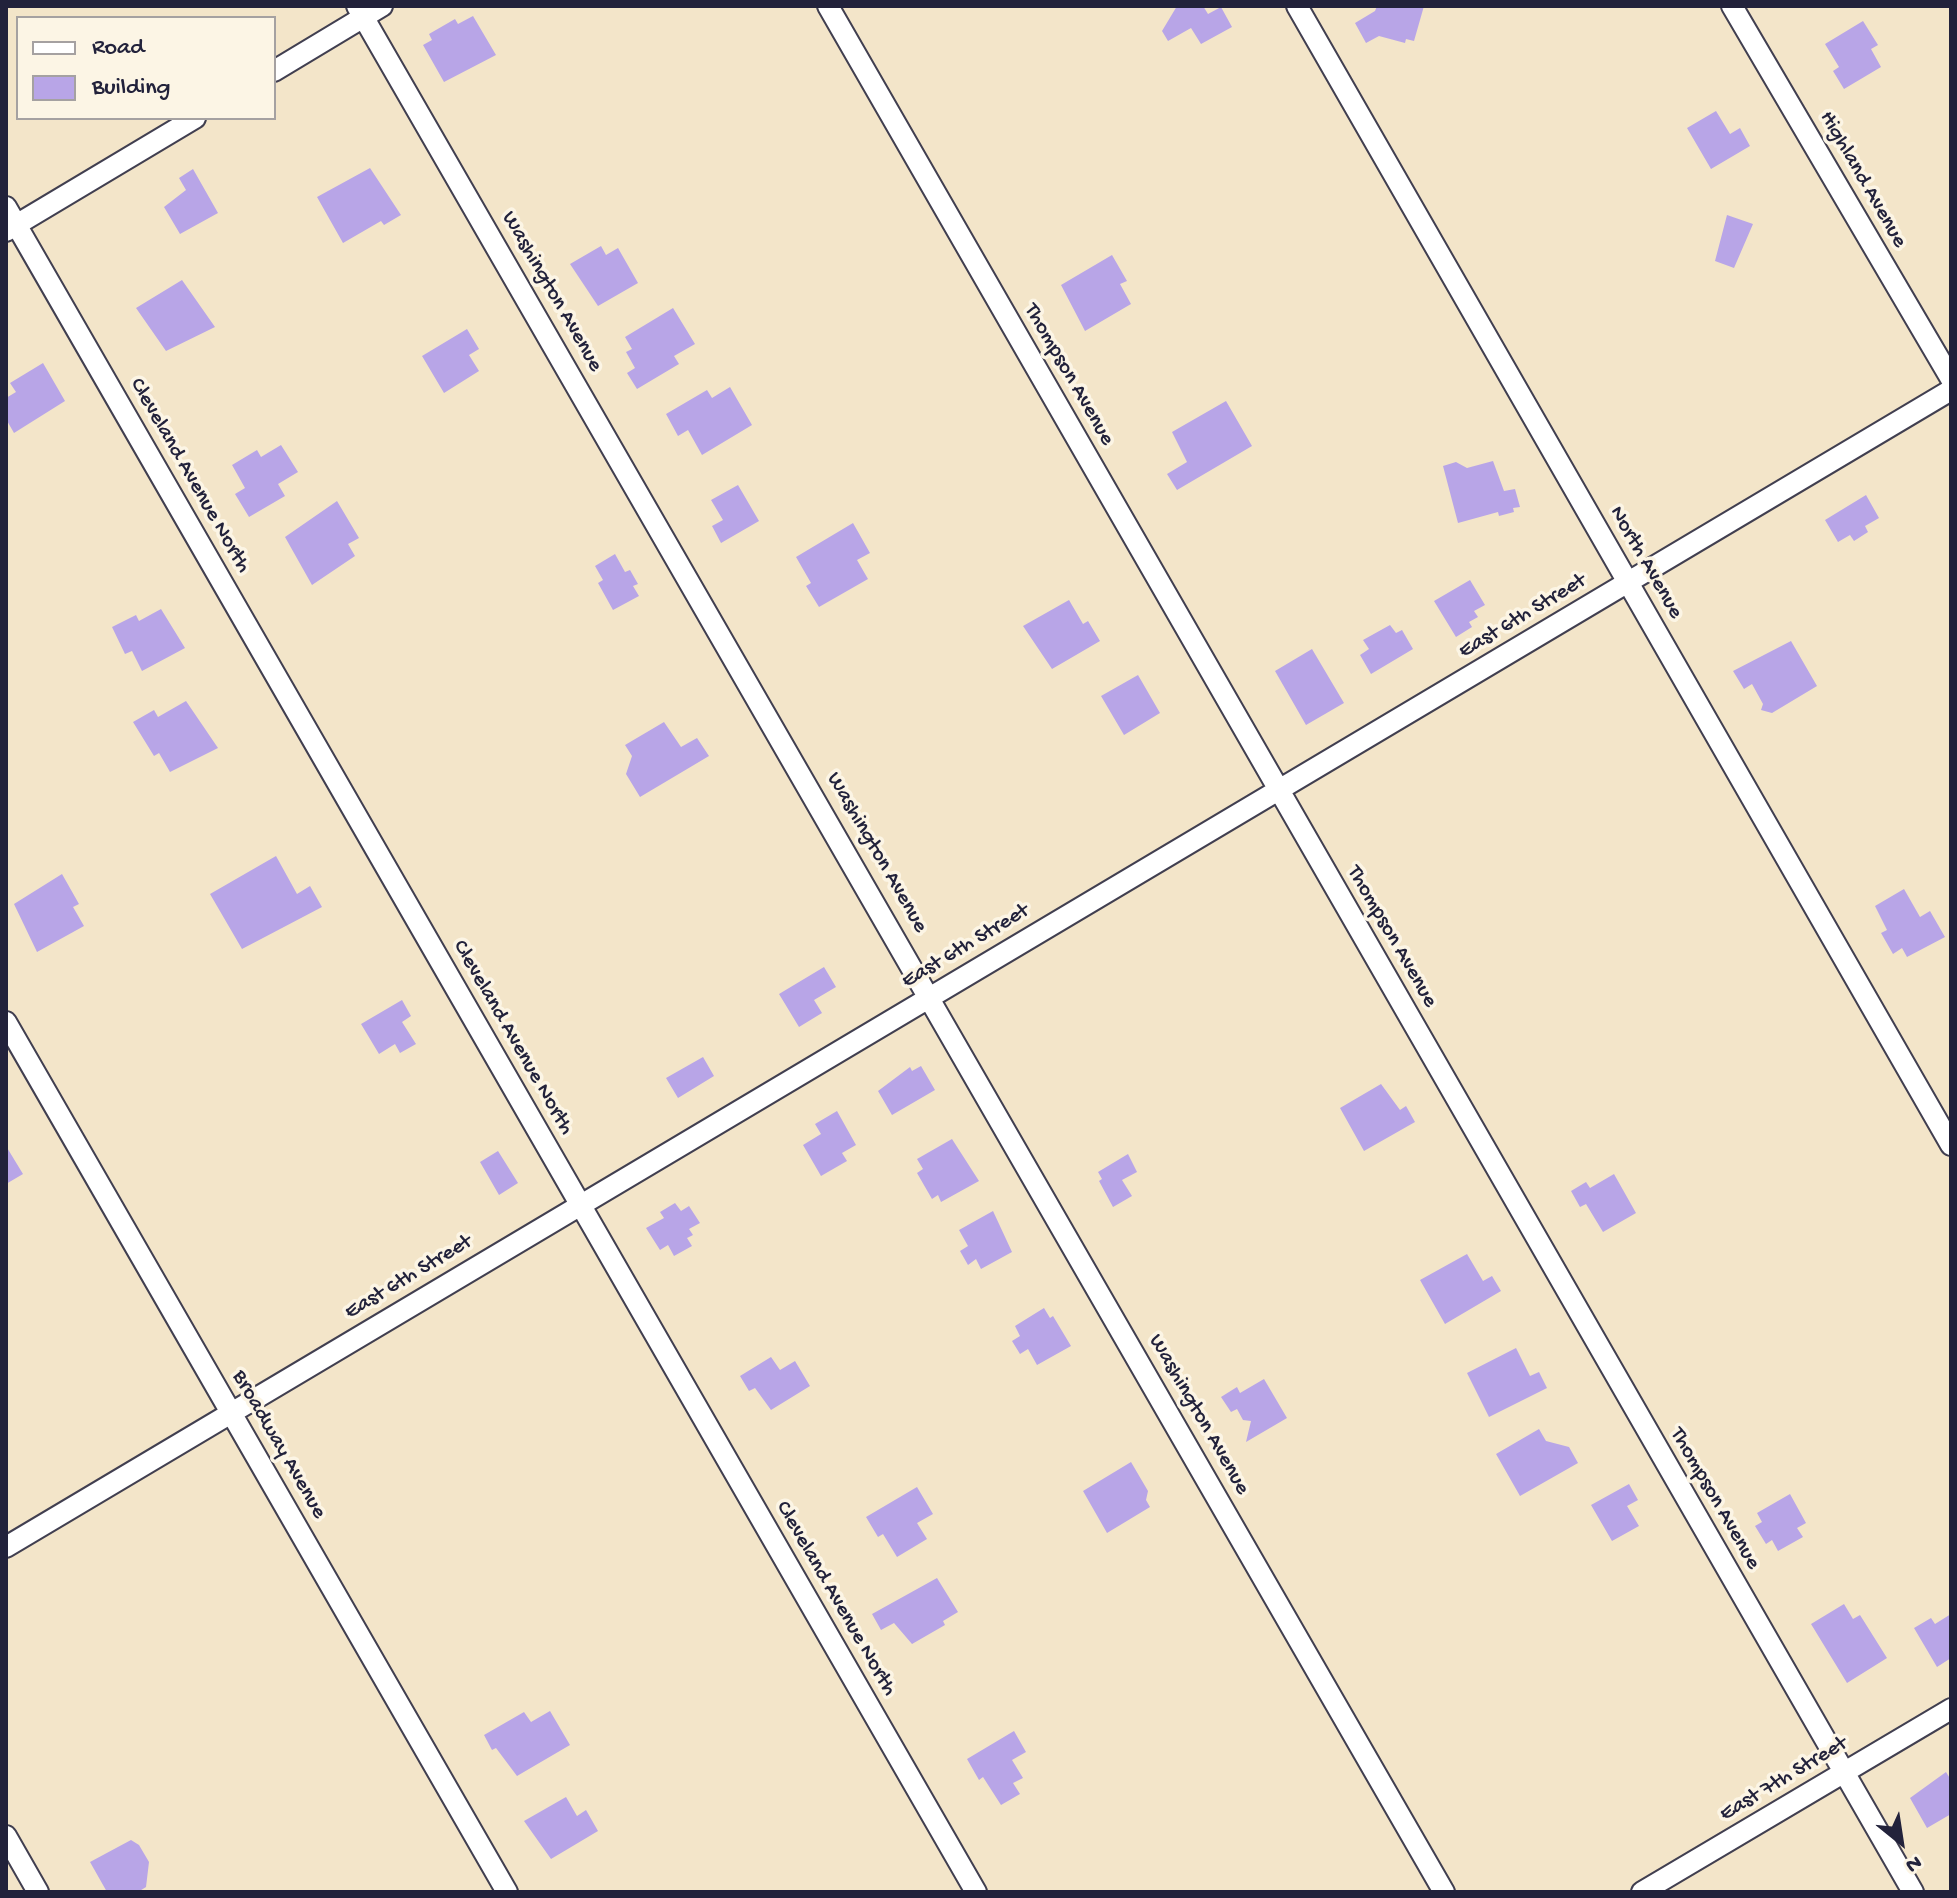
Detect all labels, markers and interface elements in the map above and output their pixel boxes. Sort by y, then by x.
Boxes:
legend [16,16,276,120]
text: Road [92,34,144,63]
text: Building [92,74,170,103]
street label: Highland Avenue [1812,107,1912,253]
street label: Washington Avenue [494,207,608,377]
street label: Thompson Avenue [1017,299,1119,451]
street label: Cleveland Avenue North [122,374,256,578]
street label: North Avenue [1602,502,1688,624]
street label: East 6th Street [1454,569,1592,665]
street label: Washington Avenue [819,768,933,938]
street label: Thompson Avenue [1340,861,1442,1013]
street label: East 6th Street [897,899,1035,995]
street label: Cleveland Avenue North [445,936,579,1140]
street label: East 6th Street [340,1230,478,1326]
street label: Washington Avenue [1141,1330,1255,1500]
street label: Broadway Avenue [225,1366,331,1524]
street label: Thompson Avenue [1663,1423,1765,1575]
street label: Cleveland Avenue North [768,1497,902,1701]
street label: East 7th Street [1715,1732,1853,1828]
north arrow [1861,1802,1941,1882]
text: N [1900,1848,1926,1878]

